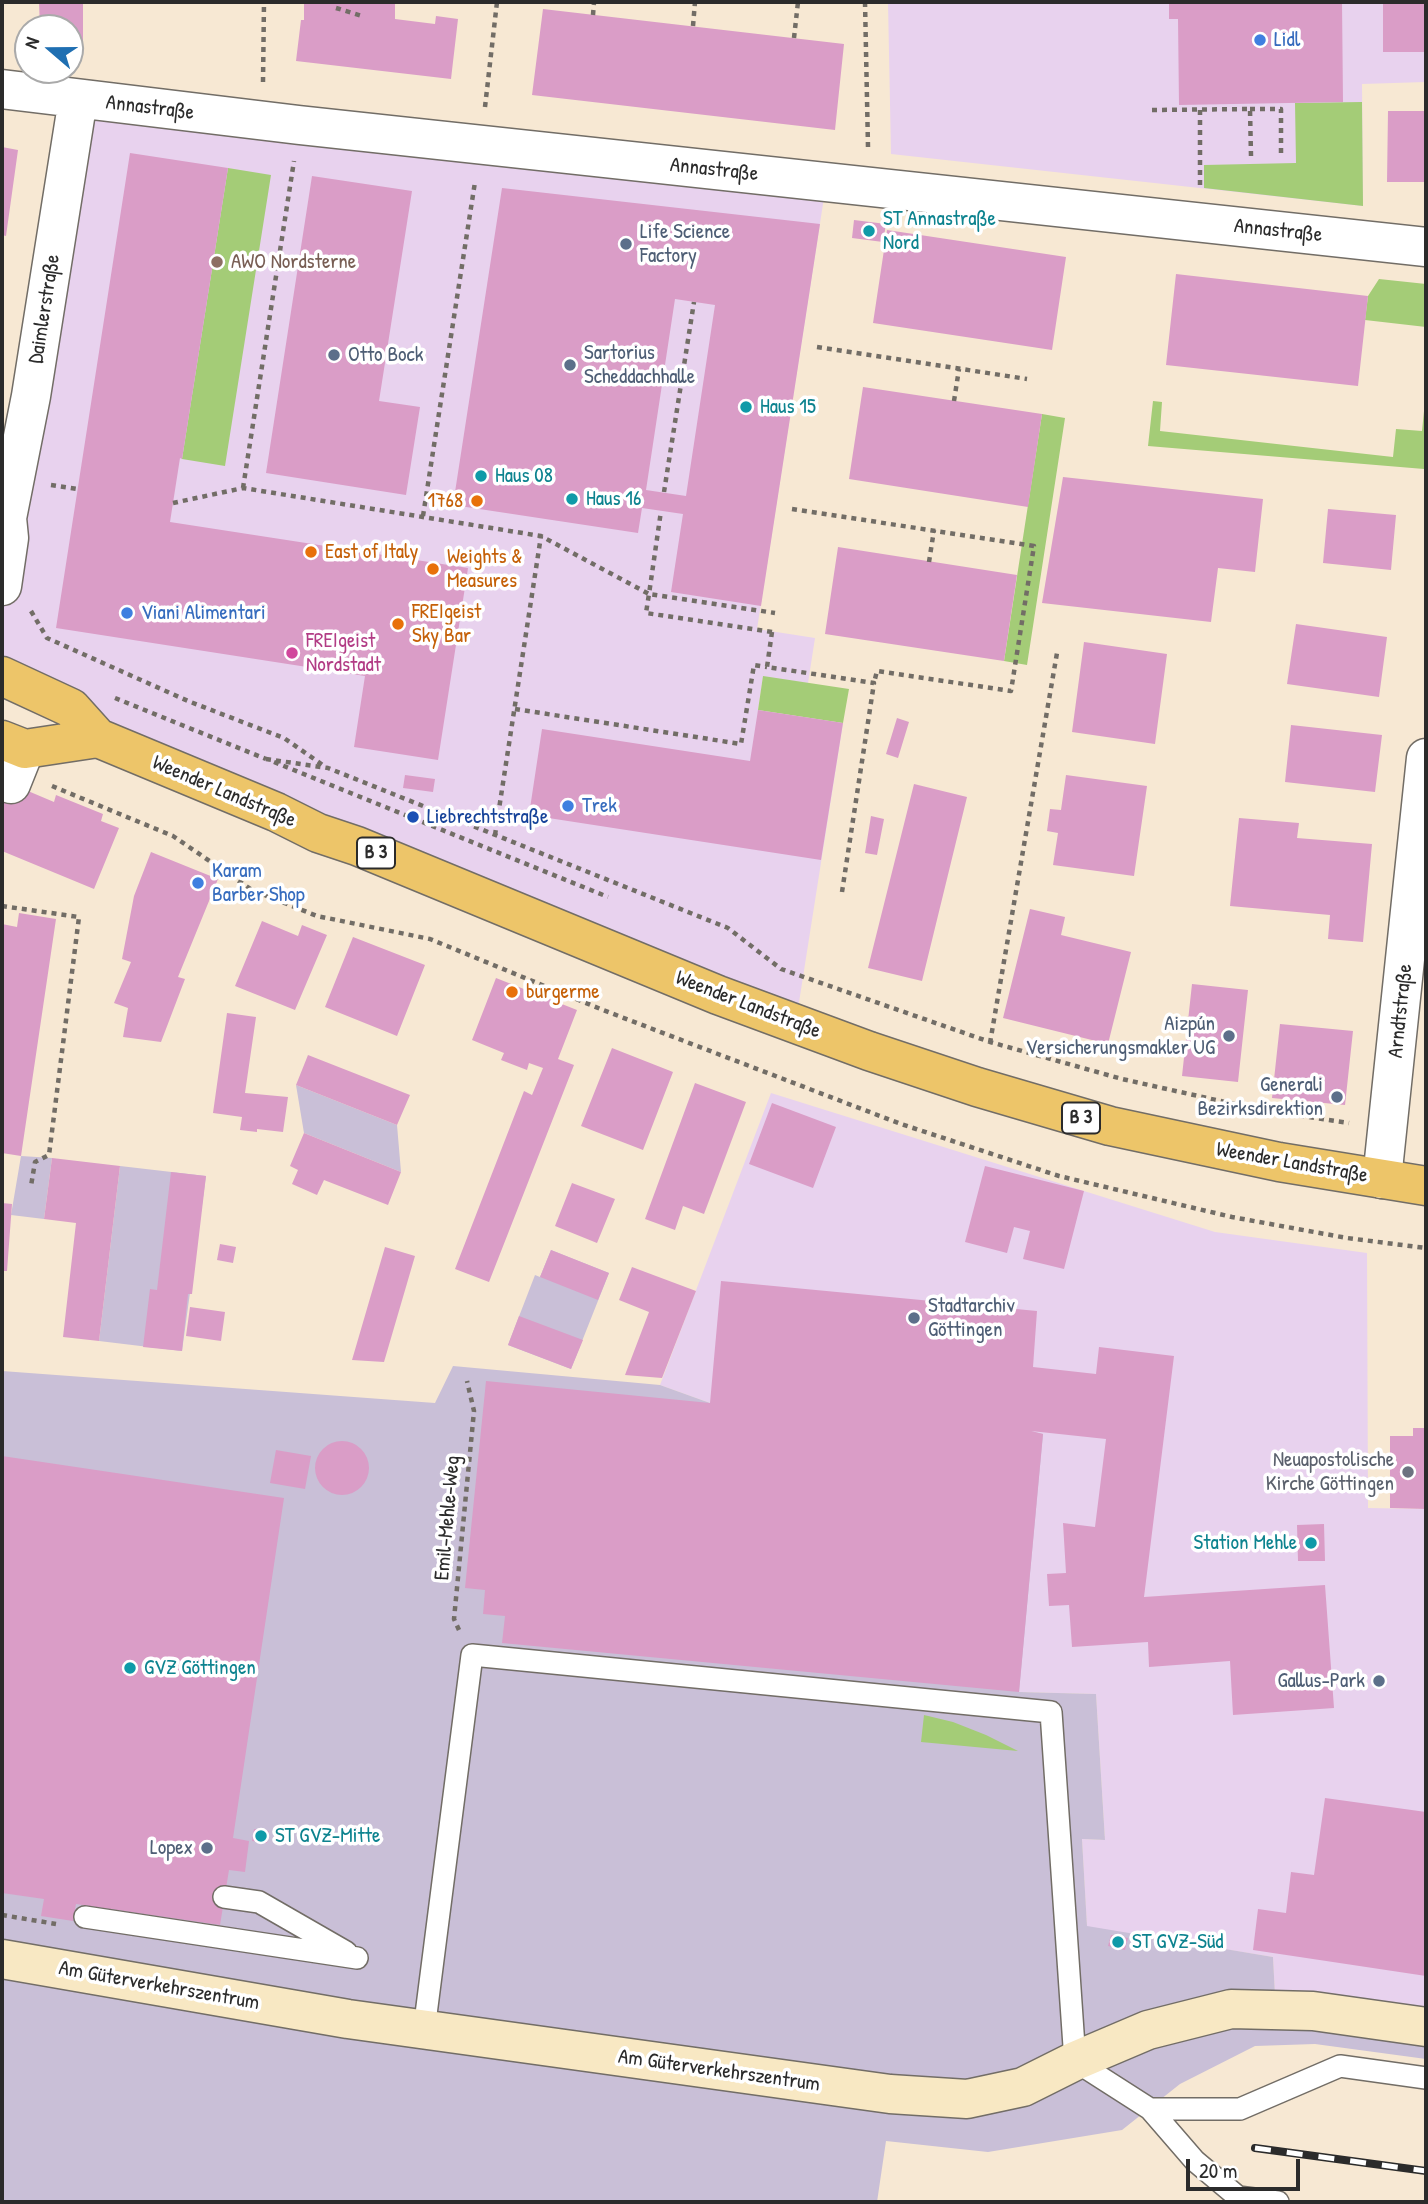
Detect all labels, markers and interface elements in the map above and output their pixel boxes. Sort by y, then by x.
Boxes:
north arrow [14,14,84,84]
place label: Lidl [1274,27,1300,53]
marker: Lidl [1252,32,1268,48]
text: N [17,33,45,52]
street label: Annastraße [105,90,195,126]
street label: Annastraße [669,153,759,187]
place label: ST Annastraße Nord [883,206,996,256]
street label: Annastraße [1233,214,1323,248]
place label: Life Science Factory [640,219,730,269]
marker: ST Annastraße Nord [861,223,877,239]
marker: Life Science Factory [618,236,634,252]
place label: AWO Nordsterne [231,249,356,275]
street label: Daimlerstraße [24,253,66,365]
marker: AWO Nordsterne [209,254,225,270]
place label: Sartorius Scheddachhalle [584,340,695,390]
place label: Otto Bock [348,342,423,368]
marker: Otto Bock [326,347,342,363]
marker: Sartorius Scheddachhalle [562,357,578,373]
place label: Haus 15 [760,394,816,420]
marker: Haus 15 [738,399,754,415]
place label: Haus 08 [495,463,553,489]
marker: Haus 08 [473,468,489,484]
place label: Haus 16 [586,486,641,512]
place label: 1768 [428,488,463,514]
marker: Haus 16 [564,491,580,507]
marker: 1768 [469,493,485,509]
place label: East of Italy [325,539,418,565]
marker: East of Italy [303,544,319,560]
place label: Weights & Measures [447,544,522,594]
marker: Weights & Measures [425,561,441,577]
place label: FREIgeist Sky Bar [412,599,481,649]
place label: Viani Alimentari [141,600,266,626]
marker: Viani Alimentari [119,605,135,621]
marker: FREIgeist Sky Bar [390,616,406,632]
place label: FREIgeist Nordstadt [306,628,381,678]
marker: FREIgeist Nordstadt [284,645,300,661]
street label: Weender Landstraße [148,750,300,834]
place label: Trek [582,793,617,819]
marker: Trek [560,798,576,814]
place label: Liebrechtstraße [427,804,548,830]
marker: Liebrechtstraße [405,809,421,825]
road number: B 3 [357,838,395,868]
place label: Karam Barber Shop [212,858,305,908]
marker: Karam Barber Shop [190,875,206,891]
street label: Arndtstraße [1384,963,1418,1059]
street label: Weender Landstraße [672,966,824,1044]
place label: burgerme [526,979,600,1005]
marker: burgerme [504,984,520,1000]
place label: Aizpún Versicherungsmakler UG [1026,1011,1215,1061]
marker: Aizpún Versicherungsmakler UG [1221,1028,1237,1044]
place label: Generali Bezirksdirektion [1197,1072,1323,1122]
marker: Generali Bezirksdirektion [1329,1089,1345,1105]
road number: B 3 [1062,1102,1100,1134]
street label: Weender Landstraße [1214,1137,1370,1189]
place label: Stadtarchiv Göttingen [928,1293,1015,1343]
marker: Stadtarchiv Göttingen [906,1310,922,1326]
place label: Neuapostolische Kirche Göttingen [1266,1447,1394,1497]
street label: Emil-Mehle-Weg [430,1455,466,1581]
marker: Neuapostolische Kirche Göttingen [1400,1464,1416,1480]
place label: Station Mehle [1194,1530,1297,1556]
marker: Station Mehle [1303,1535,1319,1551]
place label: GVZ Göttingen [144,1655,256,1681]
marker: GVZ Göttingen [122,1660,138,1676]
place label: Gallus-Park [1278,1668,1365,1694]
marker: Gallus-Park [1371,1673,1387,1689]
place label: ST GVZ-Mitte [275,1823,380,1849]
marker: ST GVZ-Mitte [253,1828,269,1844]
place label: Lopex [150,1835,193,1861]
marker: Lopex [199,1840,215,1856]
place label: ST GVZ-Süd [1132,1929,1224,1955]
marker: ST GVZ-Süd [1110,1934,1126,1950]
street label: Am Güterverkehrszentrum [57,1956,261,2016]
street label: Am Güterverkehrszentrum [617,2044,821,2098]
scale bar [1190,2144,1304,2188]
text: 20 m [1199,2156,1237,2185]

